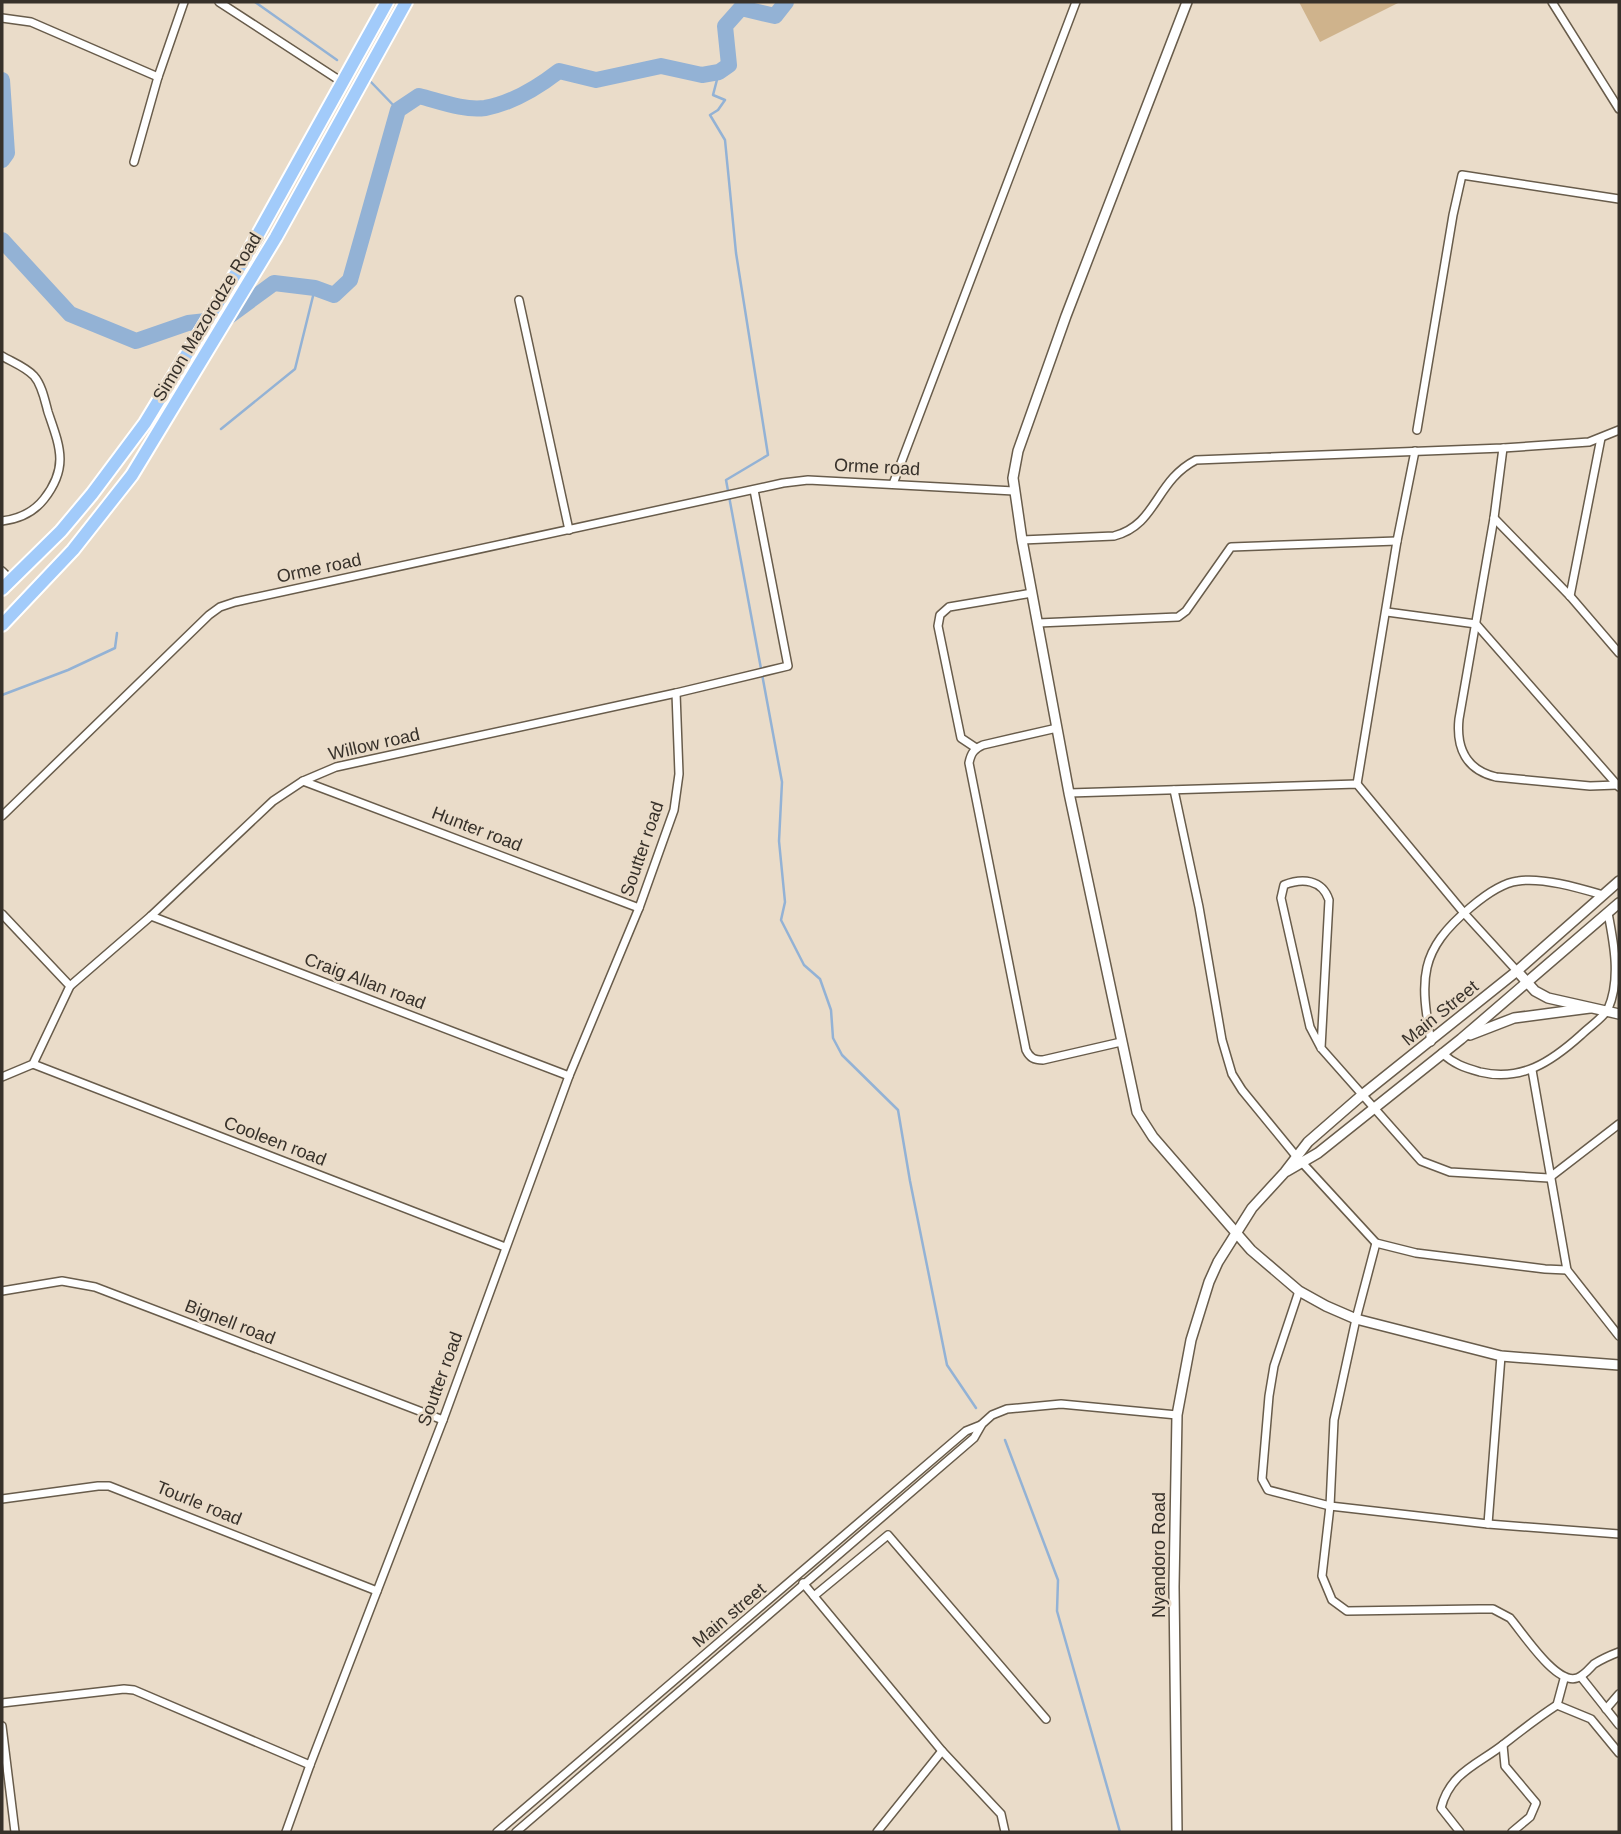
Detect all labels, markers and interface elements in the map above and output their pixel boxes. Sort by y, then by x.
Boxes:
street label: Simon Mazorodze Road [149,229,265,405]
street label: Orme road [834,455,920,479]
street label: Orme road [275,549,363,587]
street label: Willow road [326,724,422,764]
street label: Soutter road [616,799,668,899]
street label: Hunter road [429,803,525,855]
street label: Craig Allan road [302,949,428,1013]
street label: Main Street [1398,976,1482,1050]
street label: Cooleen road [221,1112,329,1170]
street label: Bignell road [182,1296,278,1348]
street label: Soutter road [414,1329,466,1429]
street label: Tourle road [154,1477,244,1529]
street label: Nyandoro Road [1149,1492,1169,1618]
street label: Main street [688,1579,770,1651]

